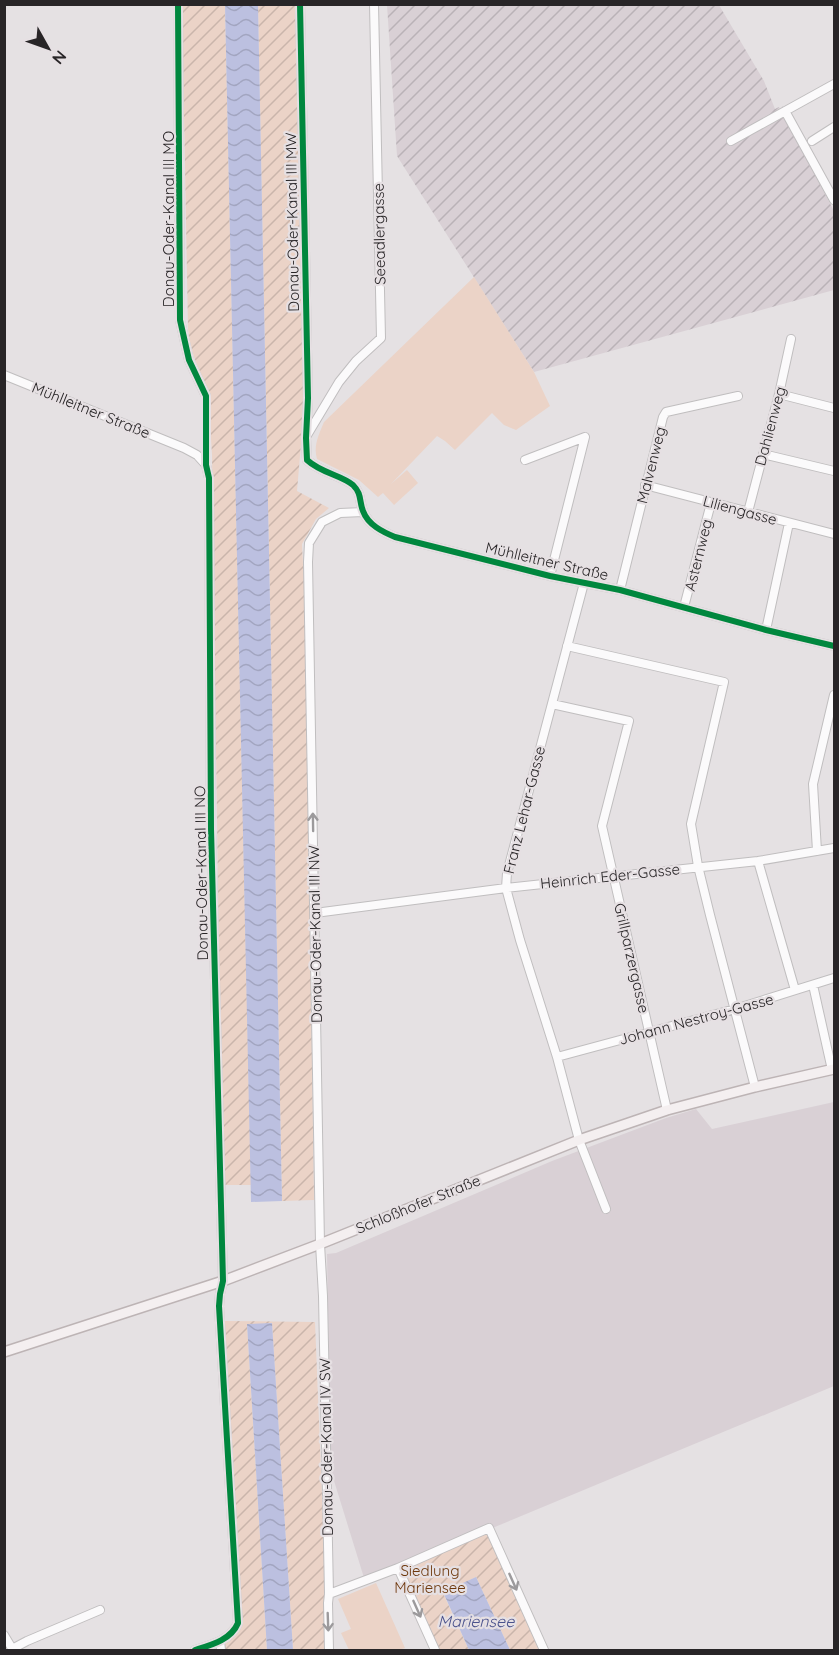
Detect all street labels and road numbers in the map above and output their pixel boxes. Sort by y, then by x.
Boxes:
street label: Donau-Oder-Kanal III MO [159,131,178,307]
street label: Donau-Oder-Kanal III MW [281,132,303,312]
street label: Seeadlergasse [369,183,389,285]
street label: Mühlleitner Straße [29,378,153,442]
street label: Dahlienweg [750,384,790,468]
street label: Malvenweg [632,425,670,505]
street label: Liliengasse [701,491,779,529]
street label: Asternweg [680,517,716,593]
street label: Mühlleitner Straße [484,538,610,584]
street label: Franz Lehar-Gasse [499,744,549,876]
street label: Donau-Oder-Kanal III NO [190,785,212,961]
street label: Donau-Oder-Kanal III NW [304,844,326,1023]
street label: Heinrich Eder-Gasse [539,859,681,893]
street label: Grillparzergasse [610,901,654,1015]
street label: Johann Nestroy-Gasse [617,989,775,1049]
street label: Schloßhofer Straße [353,1170,483,1238]
street label: Donau-Oder-Kanal IV SW [315,1357,337,1536]

